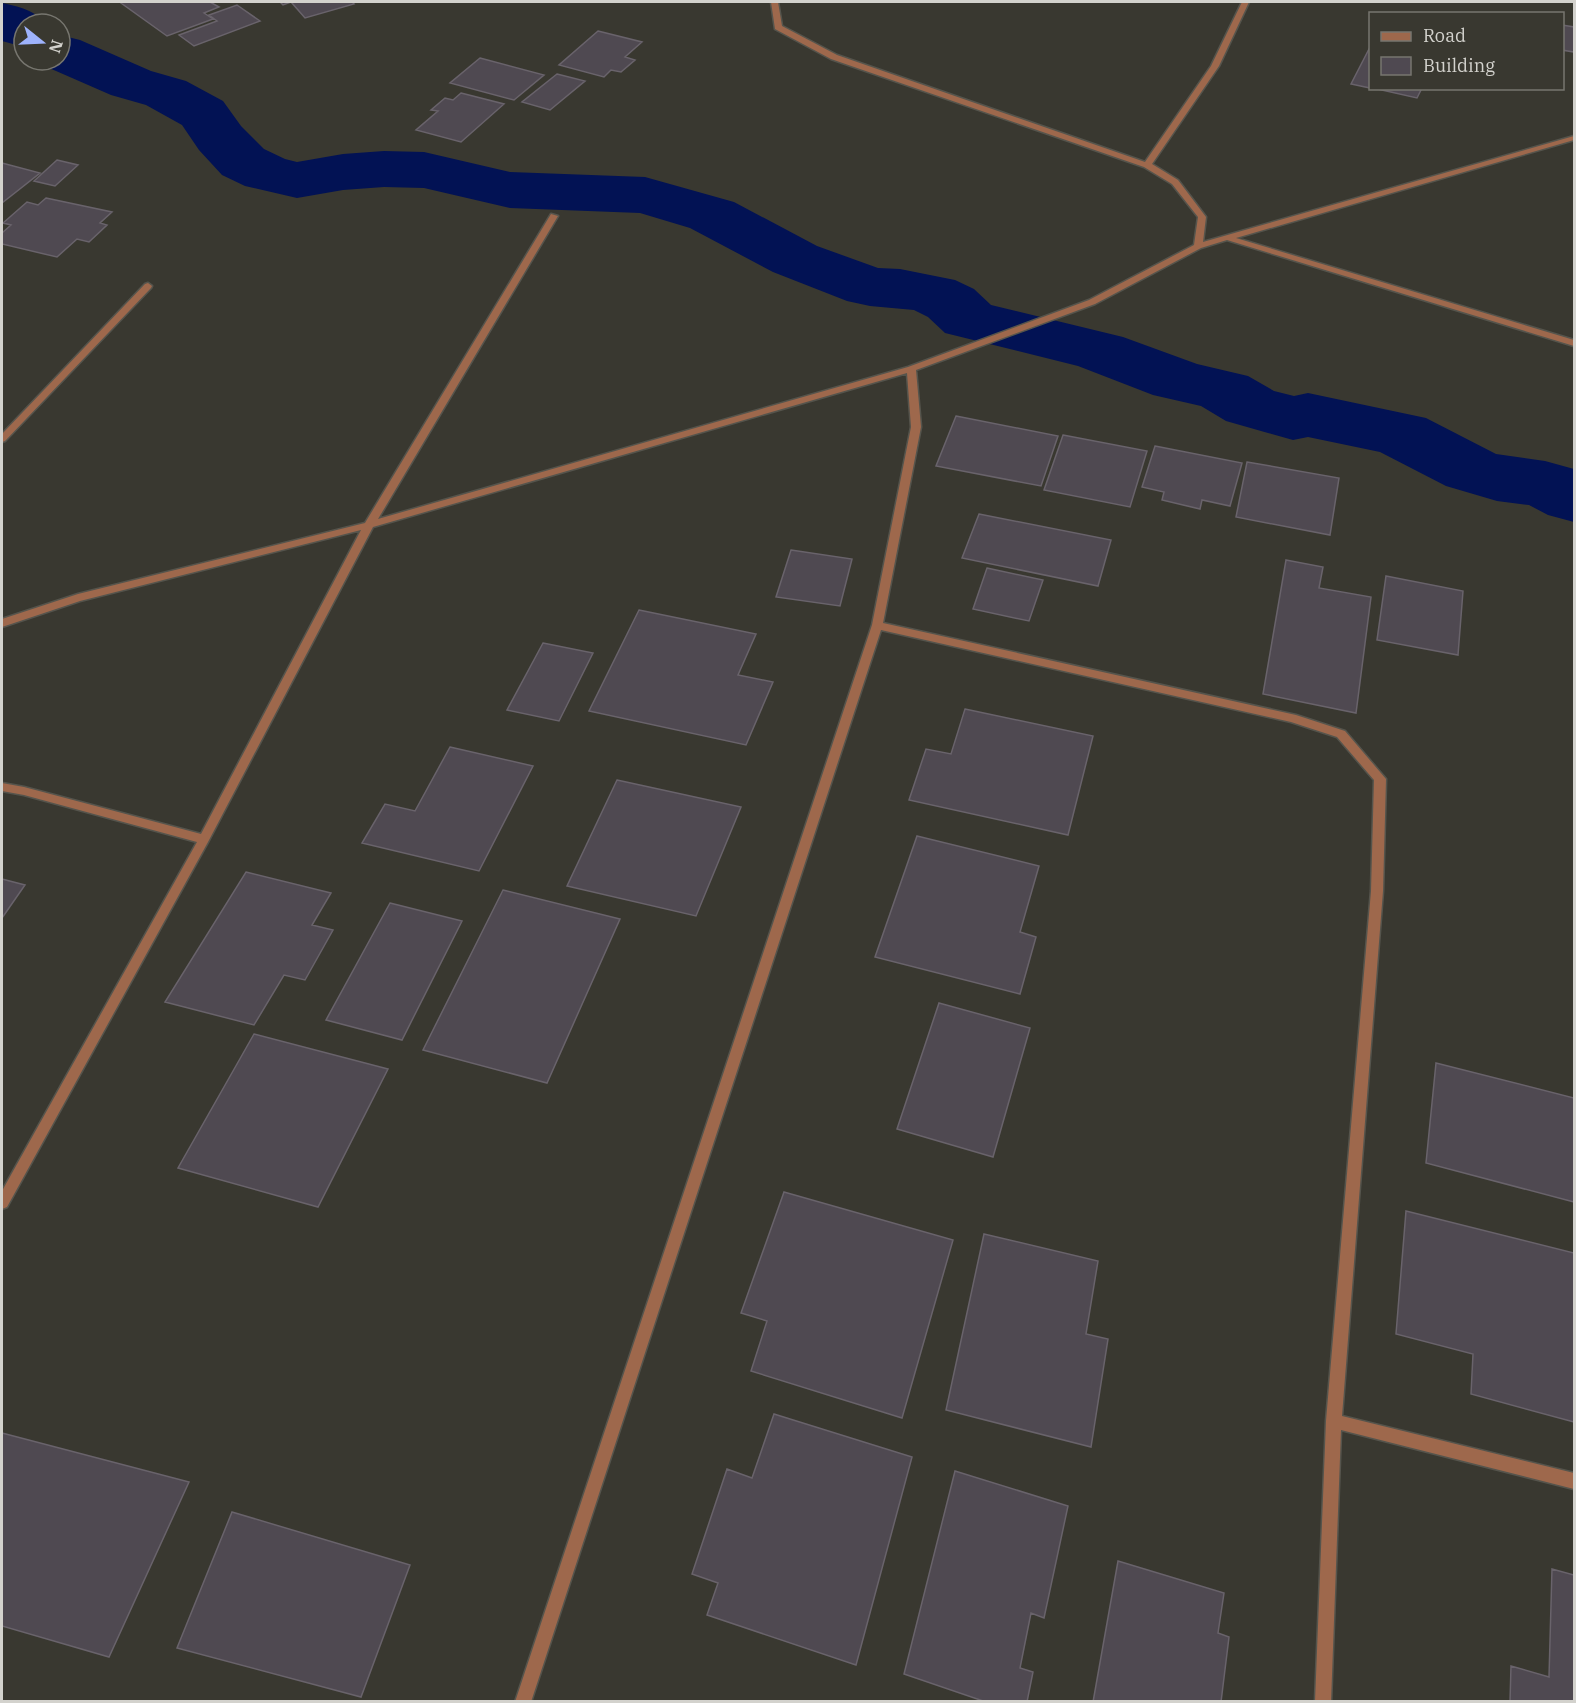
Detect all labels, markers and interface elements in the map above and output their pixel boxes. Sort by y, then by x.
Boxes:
north arrow [12,12,72,72]
legend [1369,12,1564,90]
text: Road [1423,24,1466,47]
text: N [45,38,68,56]
text: Building [1423,54,1495,77]

